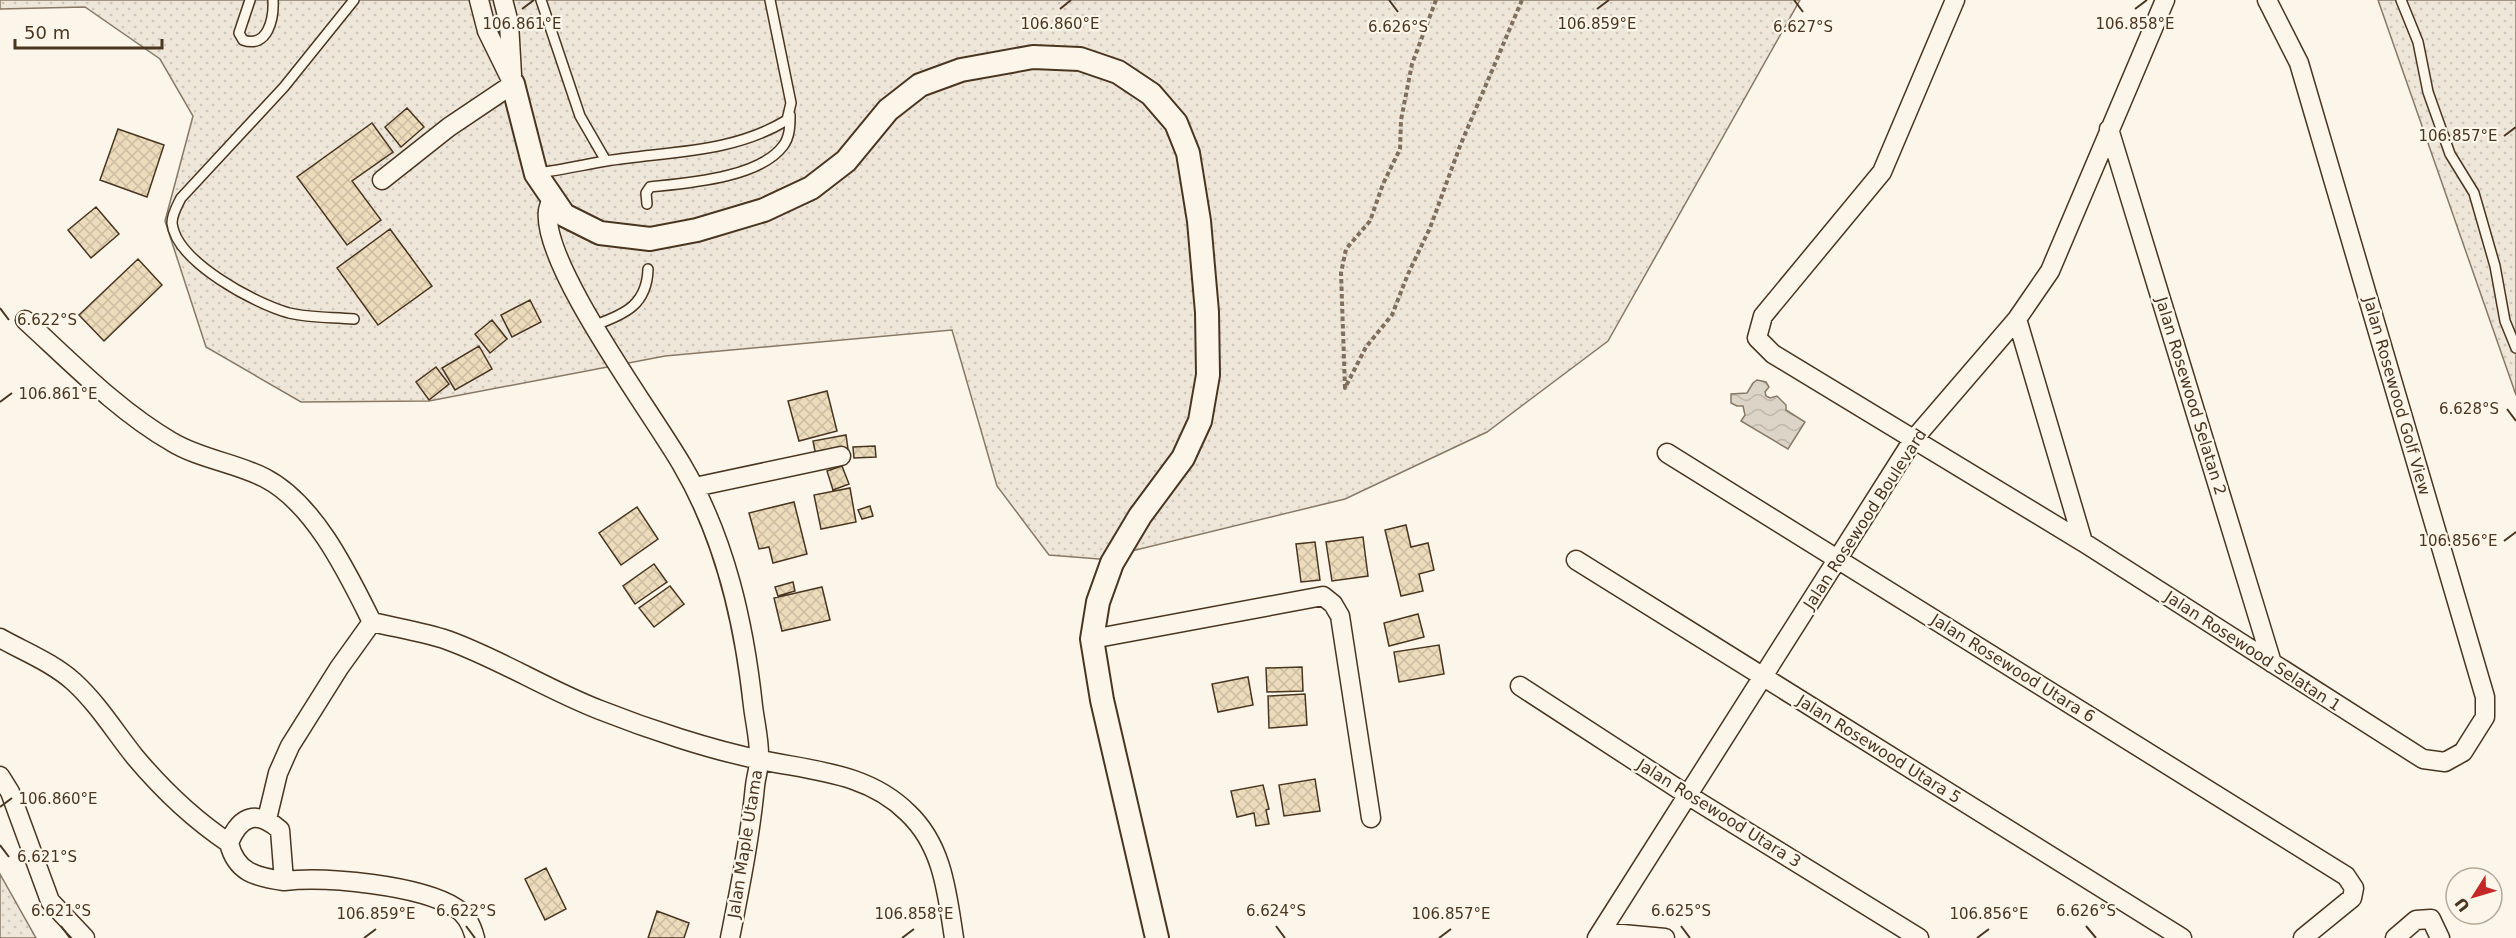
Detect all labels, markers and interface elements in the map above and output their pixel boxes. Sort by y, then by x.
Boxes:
scale bar [15,12,162,50]
text: 106.861°E [482,15,562,33]
text: 106.860°E [1020,15,1100,33]
text: 106.859°E [1557,15,1637,33]
text: 106.858°E [2095,15,2175,33]
text: 6.626°S [1368,18,1428,36]
text: 6.627°S [1773,18,1833,36]
text: 50 m [24,22,70,43]
text: 106.857°E [2418,127,2498,145]
street label: Jalan Rosewood Selatan 2 [2152,294,2230,497]
street label: Jalan Rosewood Golf View [2359,294,2434,497]
text: 6.622°S [17,311,77,329]
text: 106.861°E [18,385,98,403]
text: 6.628°S [2439,400,2499,418]
street label: Jalan Rosewood Boulevard [1799,425,1930,614]
text: 106.856°E [2418,532,2498,550]
street label: Jalan Rosewood Selatan 1 [2161,586,2345,715]
street label: Jalan Rosewood Utara 6 [1927,609,2098,726]
street label: Jalan Rosewood Utara 5 [1793,690,1964,807]
street label: Jalan Rosewood Utara 3 [1633,754,1804,871]
street label: Jalan Maple Utama [724,768,766,921]
text: 106.860°E [18,790,98,808]
text: 6.621°S [17,848,77,866]
north arrow [2444,866,2504,926]
text: U [2451,894,2474,916]
text: 6.621°S [31,902,91,920]
text: 6.622°S [436,902,496,920]
text: 6.624°S [1246,902,1306,920]
text: 6.625°S [1651,902,1711,920]
text: 6.626°S [2056,902,2116,920]
text: 106.859°E [336,905,416,923]
text: 106.858°E [874,905,954,923]
text: 106.857°E [1411,905,1491,923]
text: 106.856°E [1949,905,2029,923]

